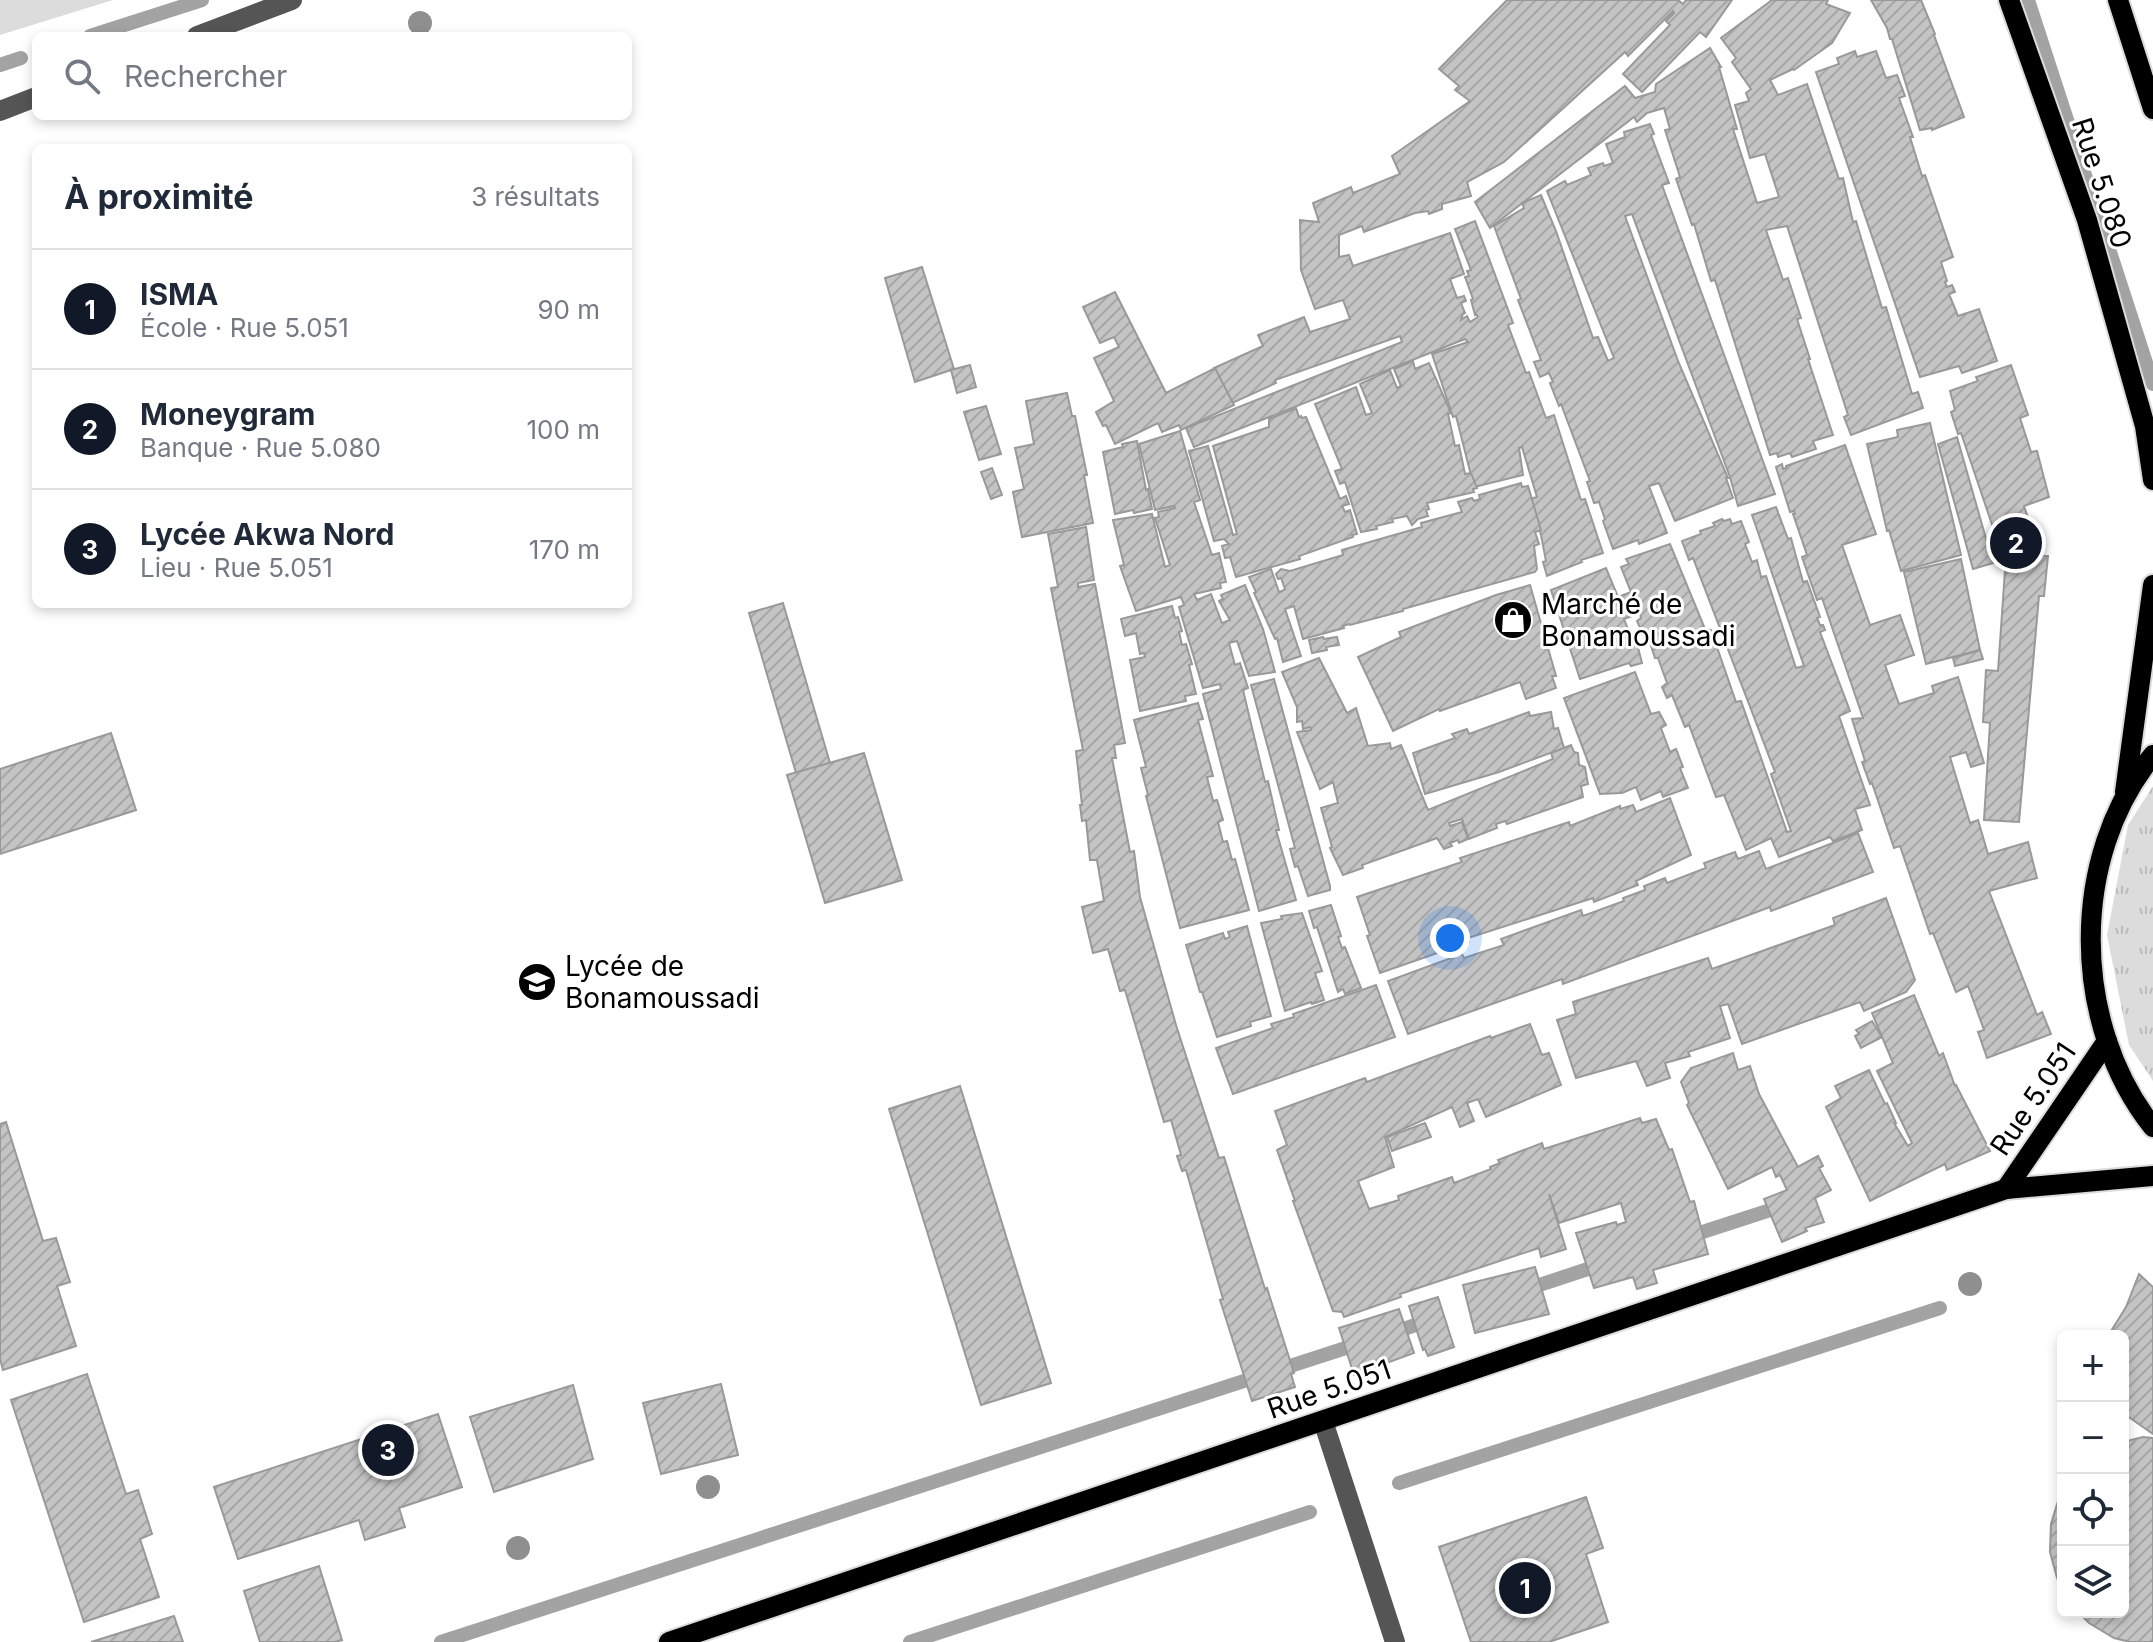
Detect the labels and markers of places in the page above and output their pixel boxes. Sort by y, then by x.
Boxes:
pin: 2 [1990,513,2042,573]
place label: Marché de Bonamoussadi [1541,587,1735,653]
shop icon: Marché de Bonamoussadi [1492,599,1534,641]
place label: Lycée de Bonamoussadi [565,949,759,1015]
school or university icon: Lycée de Bonamoussadi [516,961,558,1003]
pin: 3 [362,1420,414,1480]
pin: 1 [1499,1558,1551,1618]

